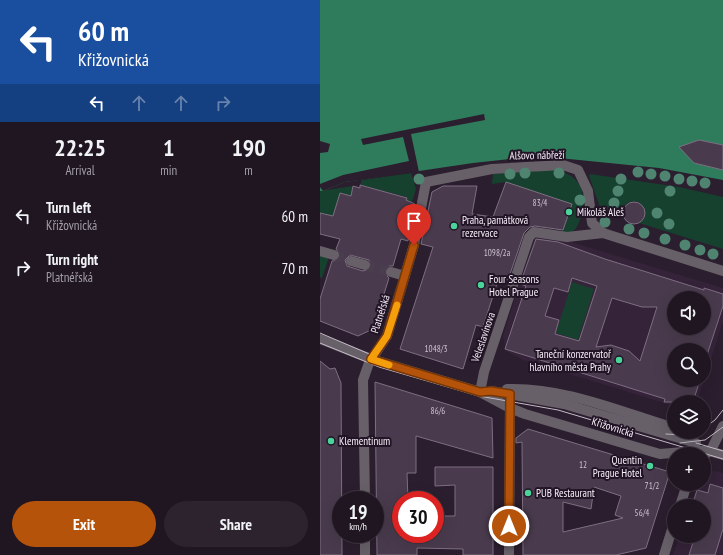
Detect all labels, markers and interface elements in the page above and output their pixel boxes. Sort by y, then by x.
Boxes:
text: 60 m [78,12,129,49]
icon: left [12,16,64,68]
text: Křižovnická [78,48,149,71]
icon: left [86,92,108,114]
icon: ahead [128,92,150,114]
icon: ahead [170,92,192,114]
icon: right [212,92,234,114]
text: 22:25 [54,132,106,163]
text: 1 [163,132,174,163]
text: 190 [231,132,266,163]
street label: Alšovo nábřeží [509,148,565,162]
text: Arrival [65,162,95,179]
text: min [160,162,177,179]
text: m [244,162,253,179]
house number: 83/4 [533,197,547,208]
text: Turn left [46,198,91,217]
pin [397,204,431,245]
icon: left [12,205,34,227]
place label: Mikoláš Aleš [577,205,624,219]
text: 60 m [282,207,308,226]
marker: Mikoláš Aleš [564,207,574,217]
icon: arrive [403,210,425,232]
place label: Praha, památková rezervace [462,213,528,240]
text: Křižovnická [46,217,97,234]
marker: Praha, památková rezervace [449,221,459,231]
house number: 1098/2a [484,247,511,258]
text: Turn right [46,250,98,269]
icon: right [12,257,34,279]
text: 70 m [282,259,308,278]
text: Platnéřská [46,269,93,286]
place label: Four Seasons Hotel Prague [489,272,539,299]
marker: Four Seasons Hotel Prague [476,280,486,290]
map controls [667,291,711,543]
button: sound [667,291,711,335]
street label: Platnéřská [367,293,393,335]
street label: Veleslavínova [468,310,498,365]
house number: 1048/3 [425,343,447,354]
button: search [667,343,711,387]
place label: Taneční konzervatoř hlavního města Prahy [530,347,612,374]
marker: Taneční konzervatoř hlavního města Prahy [614,355,624,365]
button: layers [667,395,711,439]
house number: 86/6 [431,405,445,416]
street label: Křižovnická [590,414,636,440]
place label: Klementinum [339,434,390,448]
marker: Klementinum [326,436,336,446]
button: + [667,447,711,491]
place label: Quentin Prague Hotel [593,453,642,480]
house number: 12 [579,459,587,470]
marker: Quentin Prague Hotel [645,461,655,471]
house number: 71/2 [645,480,659,491]
place label: PUB Restaurant [536,486,595,500]
marker: PUB Restaurant [523,488,533,498]
speed limit sign: 30 [392,491,444,543]
text: 19 [348,499,368,525]
button: − [667,499,711,543]
button: Exit [12,501,156,547]
button: Share [164,501,308,547]
position arrow [488,505,530,547]
house number: 56/4 [635,507,649,518]
text: km/h [349,520,367,533]

